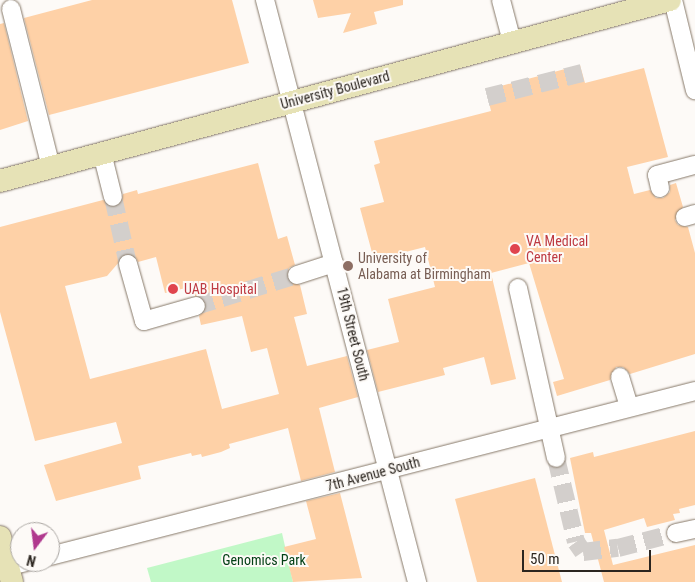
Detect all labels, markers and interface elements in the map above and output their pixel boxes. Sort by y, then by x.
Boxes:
street label: University Boulevard [279,67,391,113]
place label: VA Medical Center [526,233,588,266]
marker: VA Medical Center [508,242,522,256]
place label: University of Alabama at Birmingham [358,250,491,282]
marker: University of Alabama at Birmingham [342,260,354,272]
place label: UAB Hospital [184,281,257,297]
marker: UAB Hospital [166,282,180,296]
street label: 19th Street South [333,285,373,383]
street label: 7th Avenue South [324,453,422,495]
north arrow [10,522,60,572]
scale bar [525,540,654,572]
text: 50 m [530,550,560,568]
text: N [25,552,38,569]
park label: Genomics Park [222,552,306,568]

